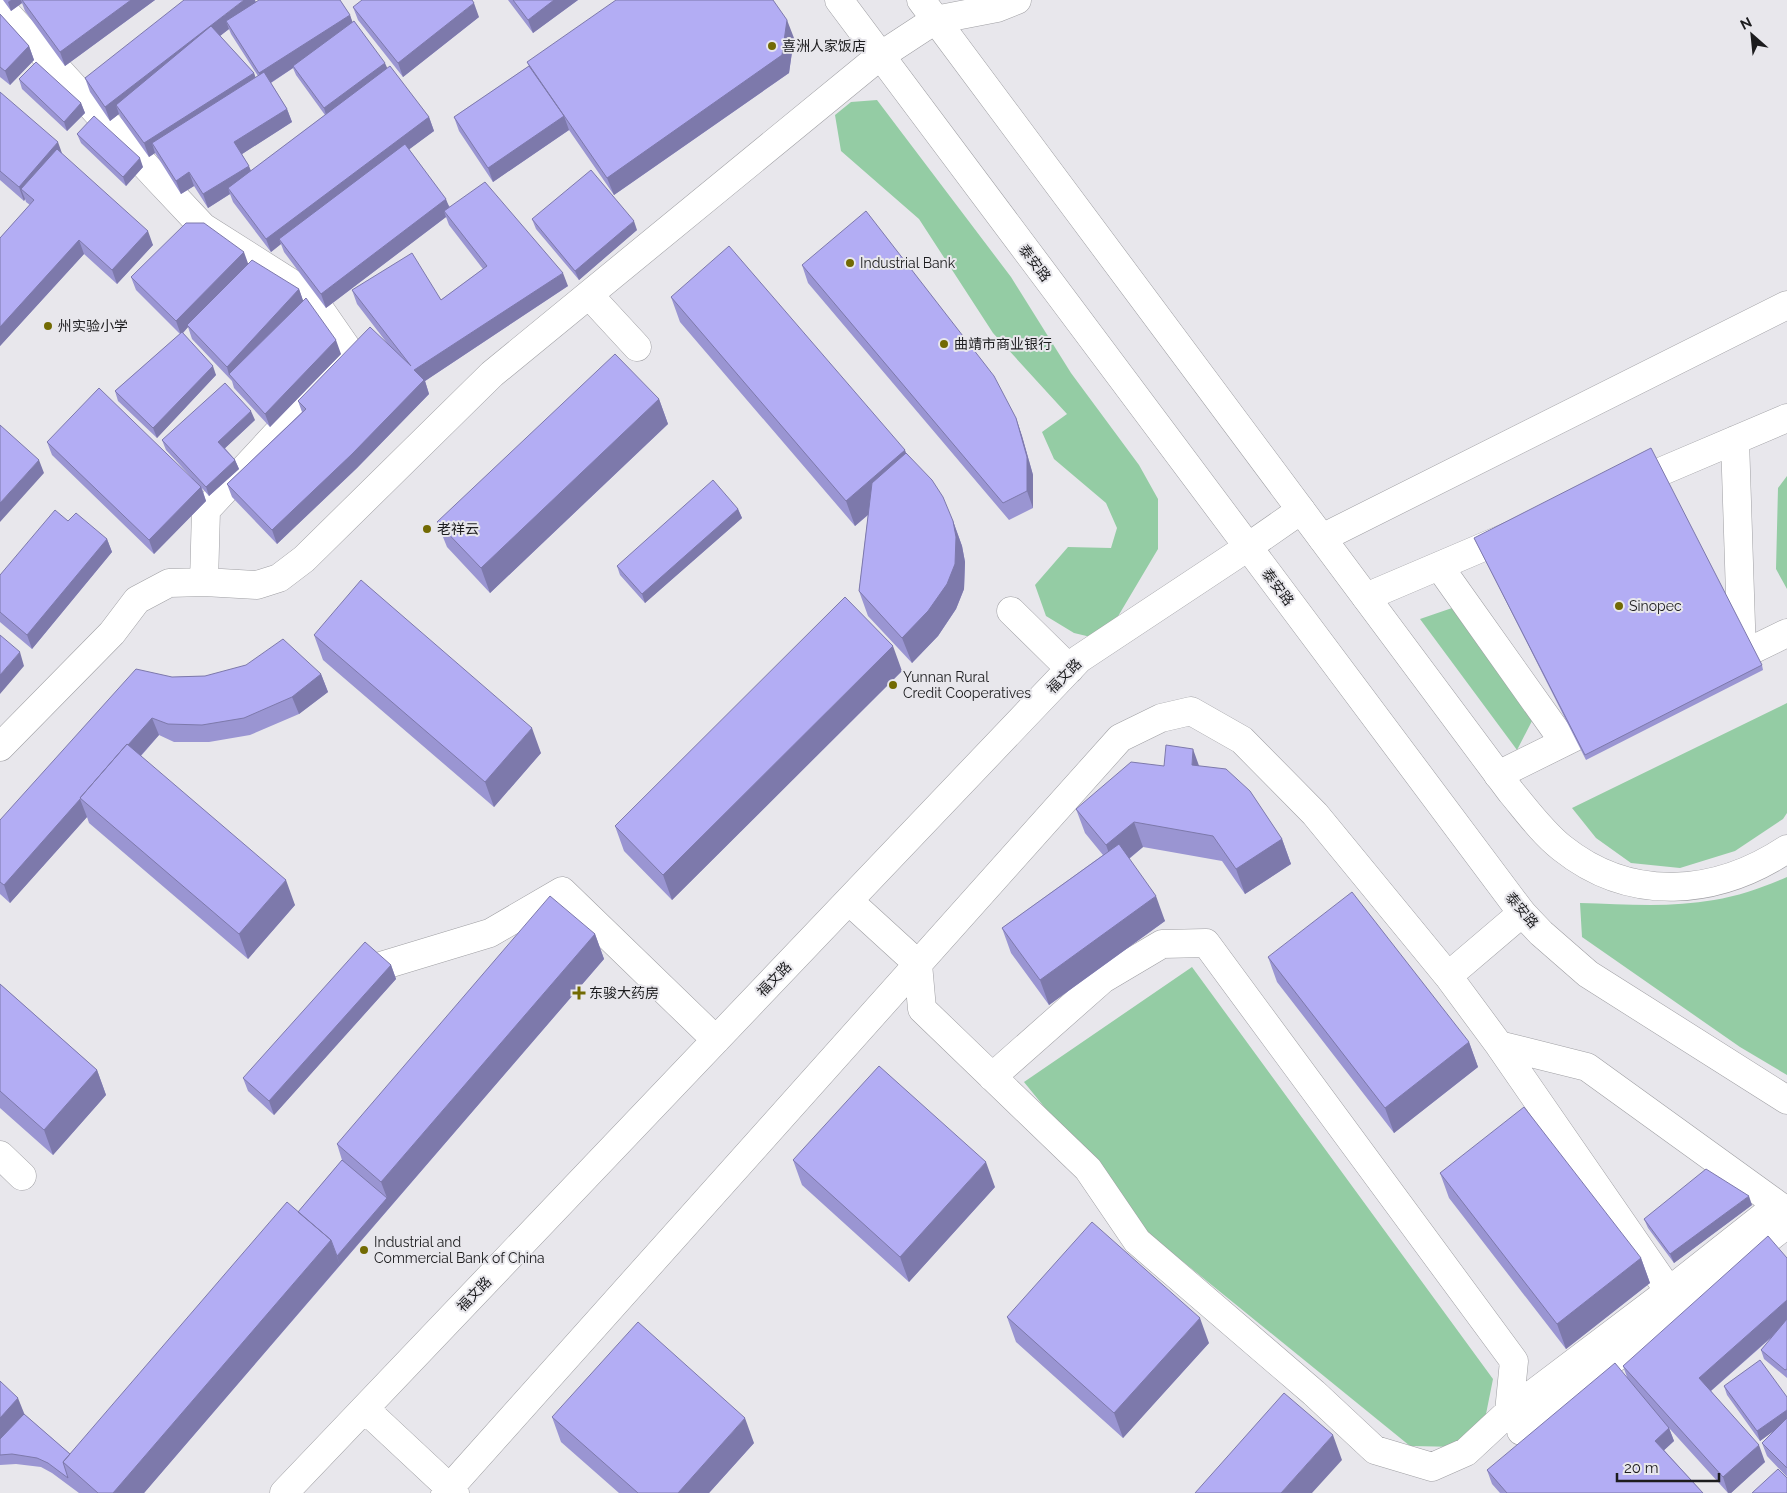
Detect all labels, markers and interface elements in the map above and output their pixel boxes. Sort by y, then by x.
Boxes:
north arrow [1727,10,1777,60]
text: N [1738,14,1754,33]
place label: 喜洲人家饭店 [782,38,866,54]
marker: 喜洲人家饭店 [766,40,778,52]
street label: 泰安路 [1016,241,1054,285]
place label: Industrial Bank [860,255,956,271]
marker: Industrial Bank [844,257,856,269]
place label: 州实验小学 [58,318,128,334]
marker: 州实验小学 [42,320,54,332]
place label: 曲靖市商业银行 [954,336,1052,352]
marker: 曲靖市商业银行 [938,338,950,350]
place label: 老祥云 [437,521,479,537]
marker: 老祥云 [421,523,433,535]
street label: 泰安路 [1259,565,1297,609]
place label: Sinopec [1629,598,1682,614]
marker: Sinopec [1613,600,1625,612]
street label: 福文路 [1043,655,1085,697]
place label: Yunnan Rural Credit Cooperatives [903,669,1031,701]
marker: Yunnan Rural Credit Cooperatives [887,679,899,691]
street label: 泰安路 [1502,889,1542,931]
street label: 福文路 [754,958,794,1000]
place label: 东骏大药房 [589,985,659,1001]
marker: 东骏大药房 [573,987,585,999]
place label: Industrial and Commercial Bank of China [374,1234,545,1266]
marker: Industrial and Commercial Bank of China [358,1244,370,1256]
street label: 福文路 [454,1273,494,1315]
scale bar [1617,1450,1720,1482]
text: 20 m [1624,1459,1659,1477]

